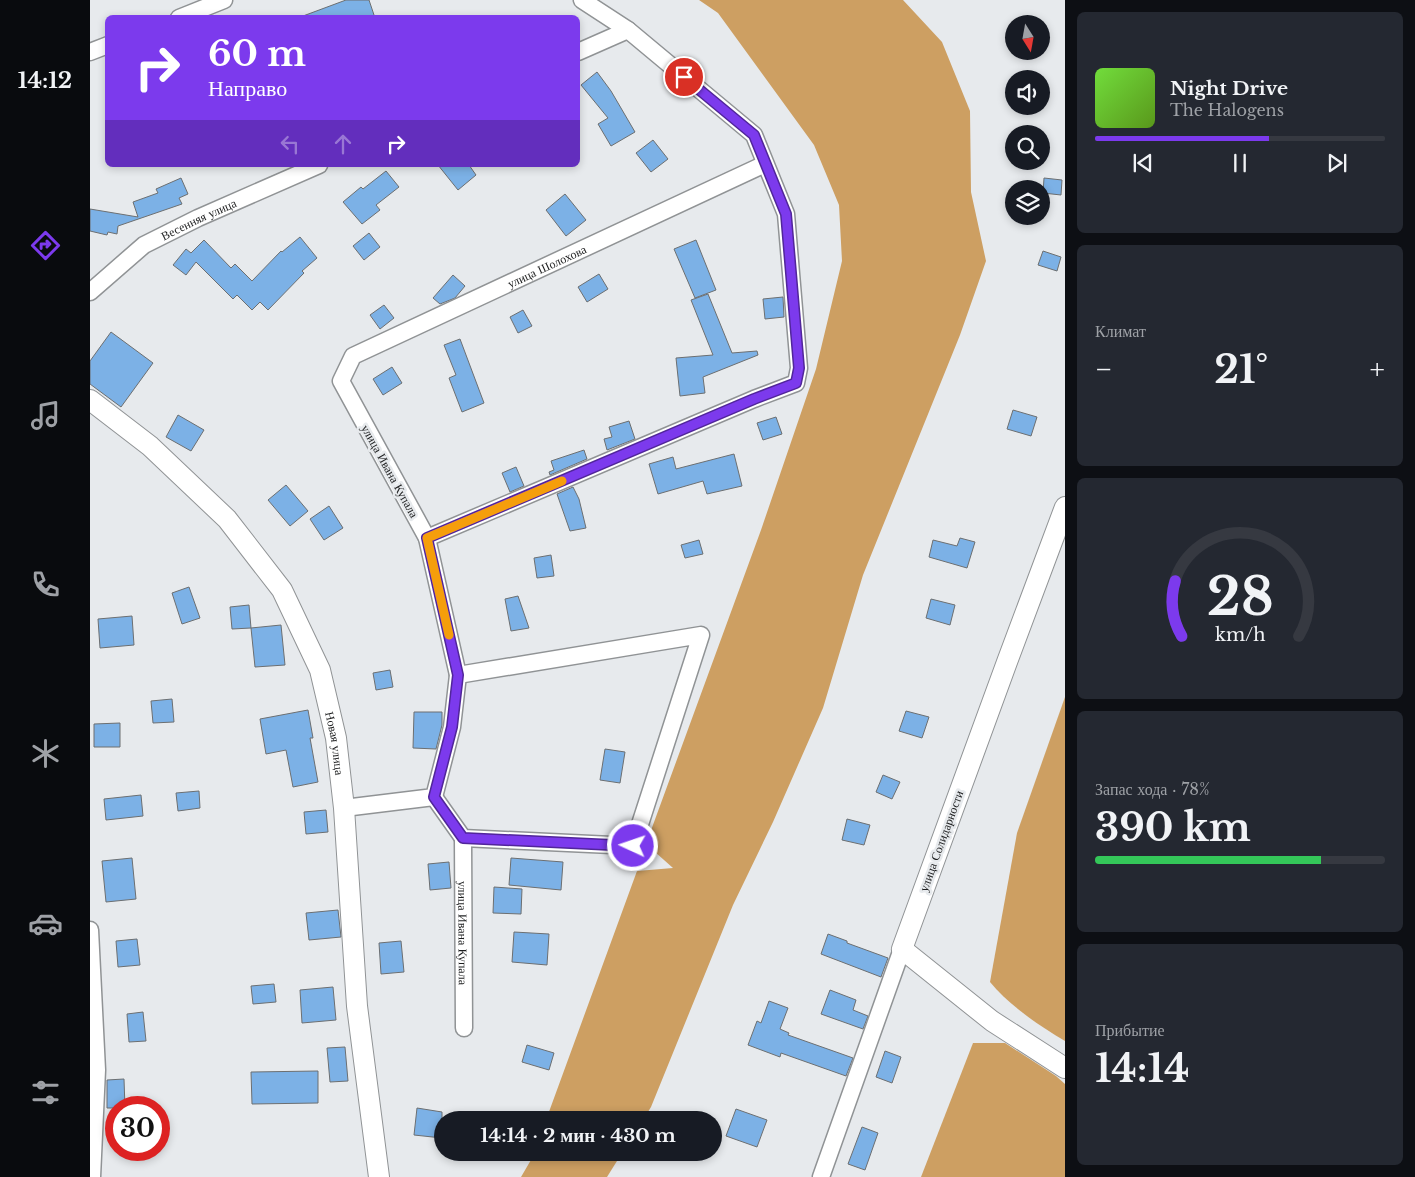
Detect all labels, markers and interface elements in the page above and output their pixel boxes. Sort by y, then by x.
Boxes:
north arrow [1005,15,1050,60]
map controls [1005,15,1050,225]
text: 60 m [208,32,306,75]
icon: right [125,35,190,100]
pin [663,56,705,98]
icon: arrive [670,63,698,91]
text: 14:12 [18,67,72,94]
button: sound [1005,70,1050,115]
text: Направо [208,75,287,102]
text: Night Drive [1170,77,1288,100]
text: The Halogens [1170,100,1284,120]
button: search [1005,125,1050,170]
icon: left [276,130,304,158]
icon: ahead [329,130,357,158]
icon: right [382,130,410,158]
icon: previous [1129,149,1157,177]
icon: pause [1226,149,1254,177]
icon: next [1323,149,1351,177]
button: layers [1005,180,1050,225]
street label: Весенняя улица [158,195,239,243]
icon: directions [28,228,63,263]
street label: улица Шолохова [505,241,589,291]
text: Климат [1095,321,1146,341]
text: 21° [1214,346,1268,393]
text: − [1095,352,1113,387]
text: + [1370,352,1385,387]
icon: music [28,398,63,433]
street label: улица Ивана Купала [358,422,422,521]
text: 28 [1207,565,1273,629]
icon: phone [28,567,63,602]
text: km/h [1215,624,1265,646]
street label: Новая улица [323,710,348,776]
icon: climate [28,736,63,771]
text: Запас хода · 78% [1095,779,1210,799]
street label: улица Солидарности [916,788,966,894]
text: 390 km [1095,804,1251,851]
position arrow [606,819,658,871]
street label: улица Ивана Купала [456,881,471,986]
icon: car [28,906,63,941]
text: Прибытие [1095,1020,1165,1040]
text: 14:14 [1095,1045,1189,1092]
icon: filters [28,1075,63,1110]
speed limit sign: 30 [105,1096,170,1161]
text: 14:14 · 2 мин · 430 m [480,1124,676,1147]

